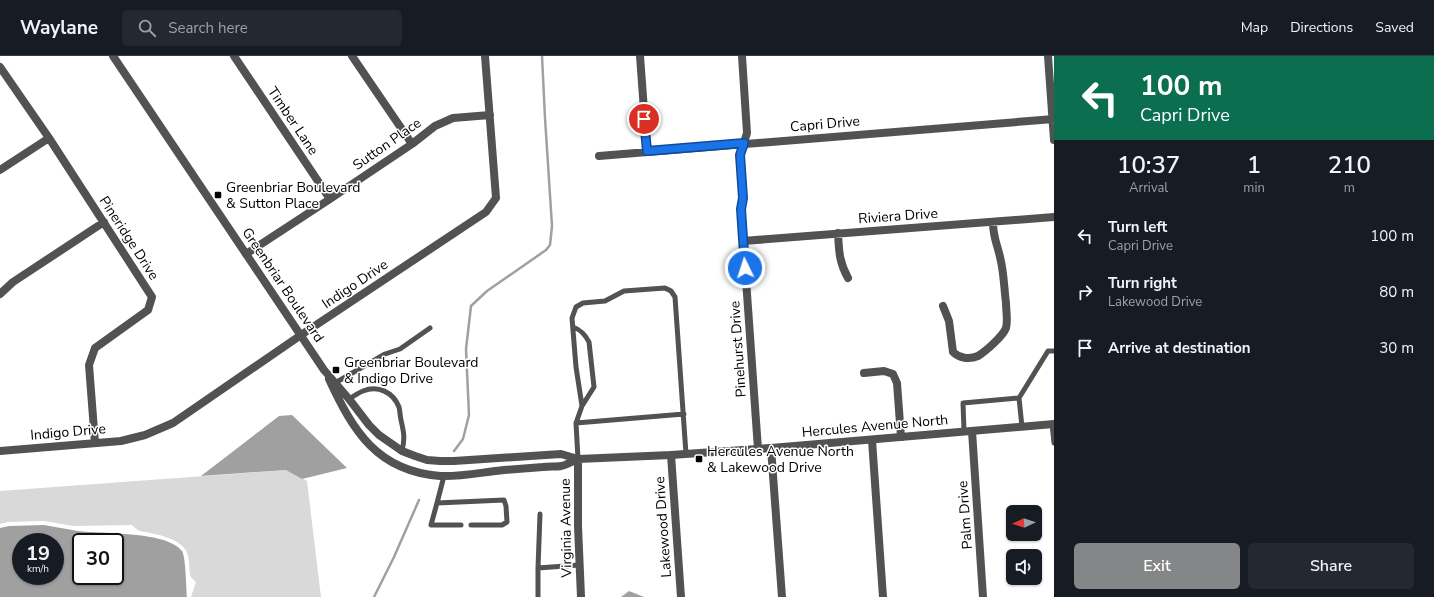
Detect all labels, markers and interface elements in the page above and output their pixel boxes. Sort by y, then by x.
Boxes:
search box [122,10,402,46]
text: Waylane [20,15,98,41]
icon: search [136,17,158,39]
text: Search here [168,18,248,38]
text: Map [1241,18,1268,37]
text: Directions [1290,18,1353,37]
text: Saved [1375,18,1414,37]
text: 100 m [1140,67,1223,105]
icon: left [1074,72,1126,124]
street label: Timber Lane [263,83,323,159]
pin [627,102,661,136]
text: Capri Drive [1140,103,1230,127]
icon: arrive [633,108,655,130]
street label: Capri Drive [789,111,861,137]
street label: Sutton Place [349,113,425,175]
text: 10:37 [1117,149,1180,181]
text: 1 [1247,149,1261,181]
text: 210 [1328,149,1371,181]
place label: Greenbriar Boulevard & Sutton Place [226,178,361,213]
text: Arrival [1129,179,1168,197]
text: min [1243,179,1265,197]
text: m [1344,179,1355,197]
marker: Greenbriar Boulevard & Sutton Place [213,190,223,200]
street label: Pineridge Drive [95,192,163,284]
street label: Riviera Drive [858,204,938,228]
text: Turn left [1108,217,1167,237]
street label: Greenbriar Boulevard [238,224,328,346]
icon: left [1074,225,1096,247]
text: 100 m [1370,226,1414,246]
text: Capri Drive [1108,237,1173,255]
position arrow [724,247,766,289]
street label: Indigo Drive [318,255,392,313]
text: Turn right [1108,273,1177,293]
icon: right [1074,281,1096,303]
text: 80 m [1379,282,1414,302]
text: Lakewood Drive [1108,293,1202,311]
street label: Pinehurst Drive [725,300,751,398]
icon: arrive [1074,337,1096,359]
text: Arrive at destination [1108,338,1251,358]
text: 30 m [1379,338,1414,358]
place label: Greenbriar Boulevard & Indigo Drive [344,353,479,388]
marker: Greenbriar Boulevard & Indigo Drive [331,365,341,375]
street label: Hercules Avenue North [801,410,949,442]
street label: Indigo Drive [29,419,107,445]
place label: Hercules Avenue North & Lakewood Drive [707,442,854,477]
marker: Hercules Avenue North & Lakewood Drive [694,454,704,464]
street label: Lakewood Drive [650,476,676,578]
street label: Virginia Avenue [556,478,576,579]
street label: Palm Drive [953,480,977,550]
north arrow [1006,505,1042,541]
map controls [1006,505,1042,585]
speed limit sign: 30 [72,533,124,585]
text: 19 [26,540,50,567]
button: Exit [1074,543,1240,589]
button: Share [1248,543,1414,589]
button: sound [1006,549,1042,585]
text: km/h [27,562,49,576]

